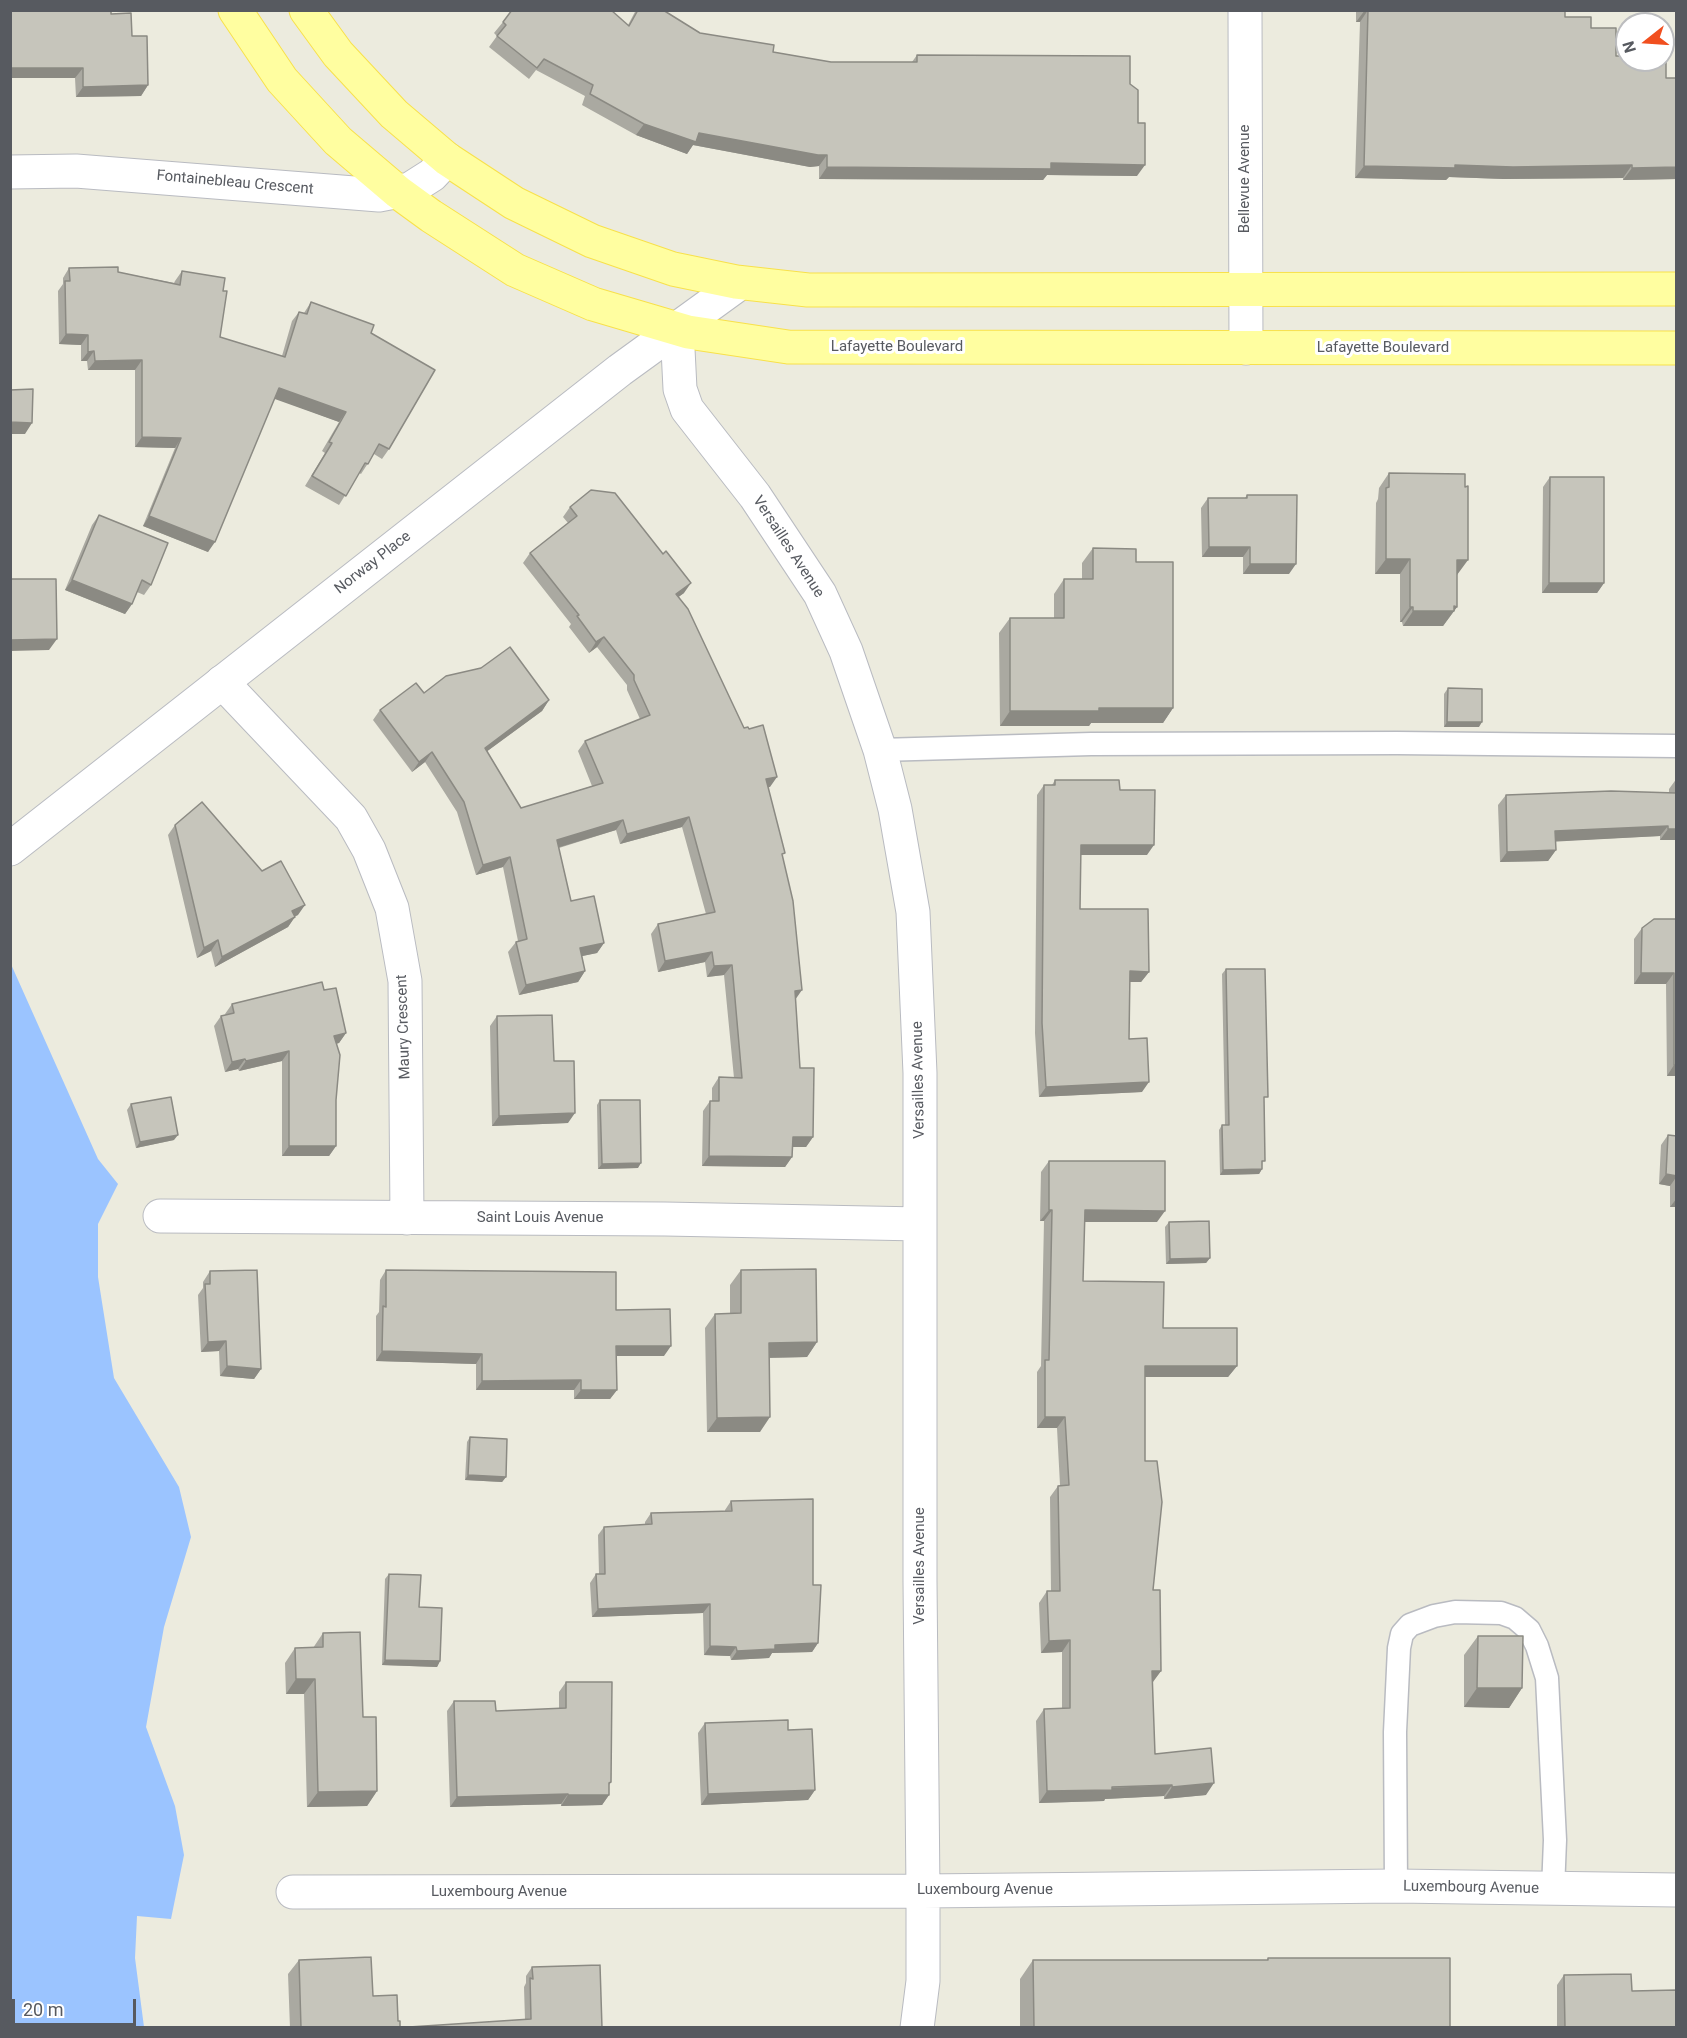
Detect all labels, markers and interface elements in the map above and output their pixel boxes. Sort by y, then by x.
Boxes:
north arrow [1615,12,1675,72]
text: N [1618,39,1640,55]
street label: Bellevue Avenue [1236,125,1254,233]
street label: Fontainebleau Crescent [156,167,314,199]
street label: Lafayette Boulevard [831,338,963,356]
street label: Lafayette Boulevard [1317,339,1449,357]
street label: Versailles Avenue [748,493,828,601]
street label: Norway Place [331,528,415,598]
street label: Maury Crescent [393,974,415,1080]
street label: Versailles Avenue [909,1021,929,1139]
street label: Saint Louis Avenue [477,1209,603,1227]
street label: Versailles Avenue [911,1507,929,1625]
street label: Luxembourg Avenue [1403,1878,1539,1898]
street label: Luxembourg Avenue [917,1881,1053,1899]
street label: Luxembourg Avenue [431,1883,567,1901]
scale bar [15,1987,140,2025]
text: 20 m [23,1999,63,2020]

